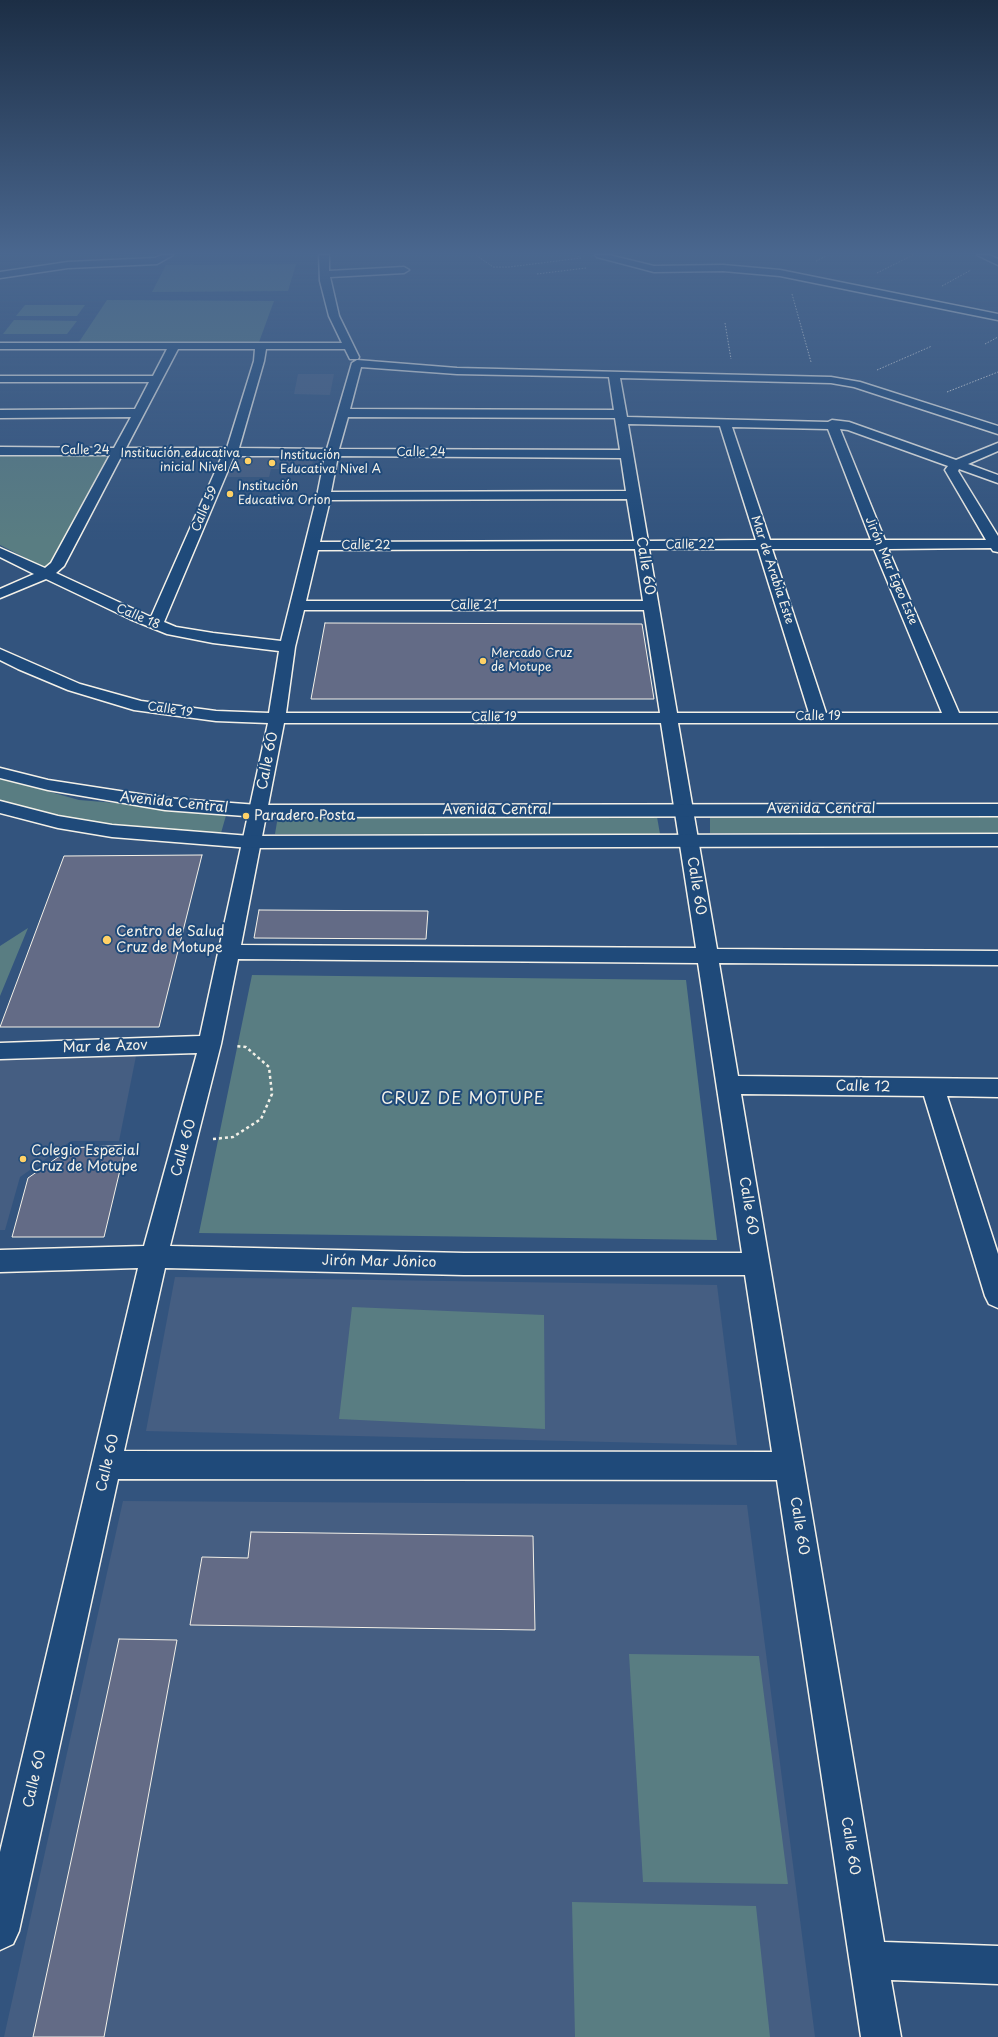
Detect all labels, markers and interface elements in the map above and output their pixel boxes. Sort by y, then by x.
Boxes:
street label: Calle 24 [60,444,110,458]
street label: Calle 24 [396,446,446,460]
place label: Institución educativa inicial Nivel A [120,447,240,475]
place label: Institución Educativa Nivel A [280,449,381,477]
marker: Institución educativa inicial Nivel A [243,456,253,466]
marker: Institución Educativa Nivel A [267,458,277,468]
place label: Institución Educativa Orion [238,480,331,508]
street label: Calle 59 [189,484,221,534]
marker: Institución Educativa Orion [225,489,235,499]
street label: Mar de Arabia Este [748,514,796,626]
street label: Jirón Mar Egeo Este [862,515,920,627]
street label: Calle 60 [632,536,658,596]
street label: Calle 22 [665,537,715,553]
street label: Calle 22 [341,539,391,553]
street label: Calle 21 [450,599,498,613]
street label: Calle 18 [114,601,162,633]
place label: Mercado Cruz de Motupe [491,647,572,675]
marker: Mercado Cruz de Motupe [478,656,488,666]
street label: Calle 19 [146,700,194,720]
street label: Calle 19 [795,710,841,724]
street label: Calle 19 [471,711,517,725]
street label: Calle 60 [254,731,282,791]
street label: Avenida Central [119,789,229,817]
street label: Avenida Central [767,801,875,817]
street label: Avenida Central [443,802,551,818]
place label: Paradero Posta [254,808,355,824]
marker: Paradero Posta [241,811,251,821]
street label: Calle 60 [683,856,709,916]
place label: Centro de Salud Cruz de Motupe [116,924,224,956]
marker: Centro de Salud Cruz de Motupe [101,934,113,946]
street label: Mar de Azov [62,1037,148,1057]
street label: Calle 12 [835,1078,891,1096]
district label: CRUZ DE MOTUPE [382,1090,544,1110]
street label: Calle 60 [168,1117,200,1179]
place label: Colegio Especial Cruz de Motupe [31,1143,139,1176]
marker: Colegio Especial Cruz de Motupe [18,1154,28,1164]
street label: Calle 60 [735,1176,761,1236]
street label: Jirón Mar Jónico [322,1253,436,1271]
street label: Calle 60 [93,1433,123,1493]
street label: Calle 60 [786,1496,812,1556]
street label: Calle 60 [20,1749,50,1809]
street label: Calle 60 [837,1816,863,1876]

